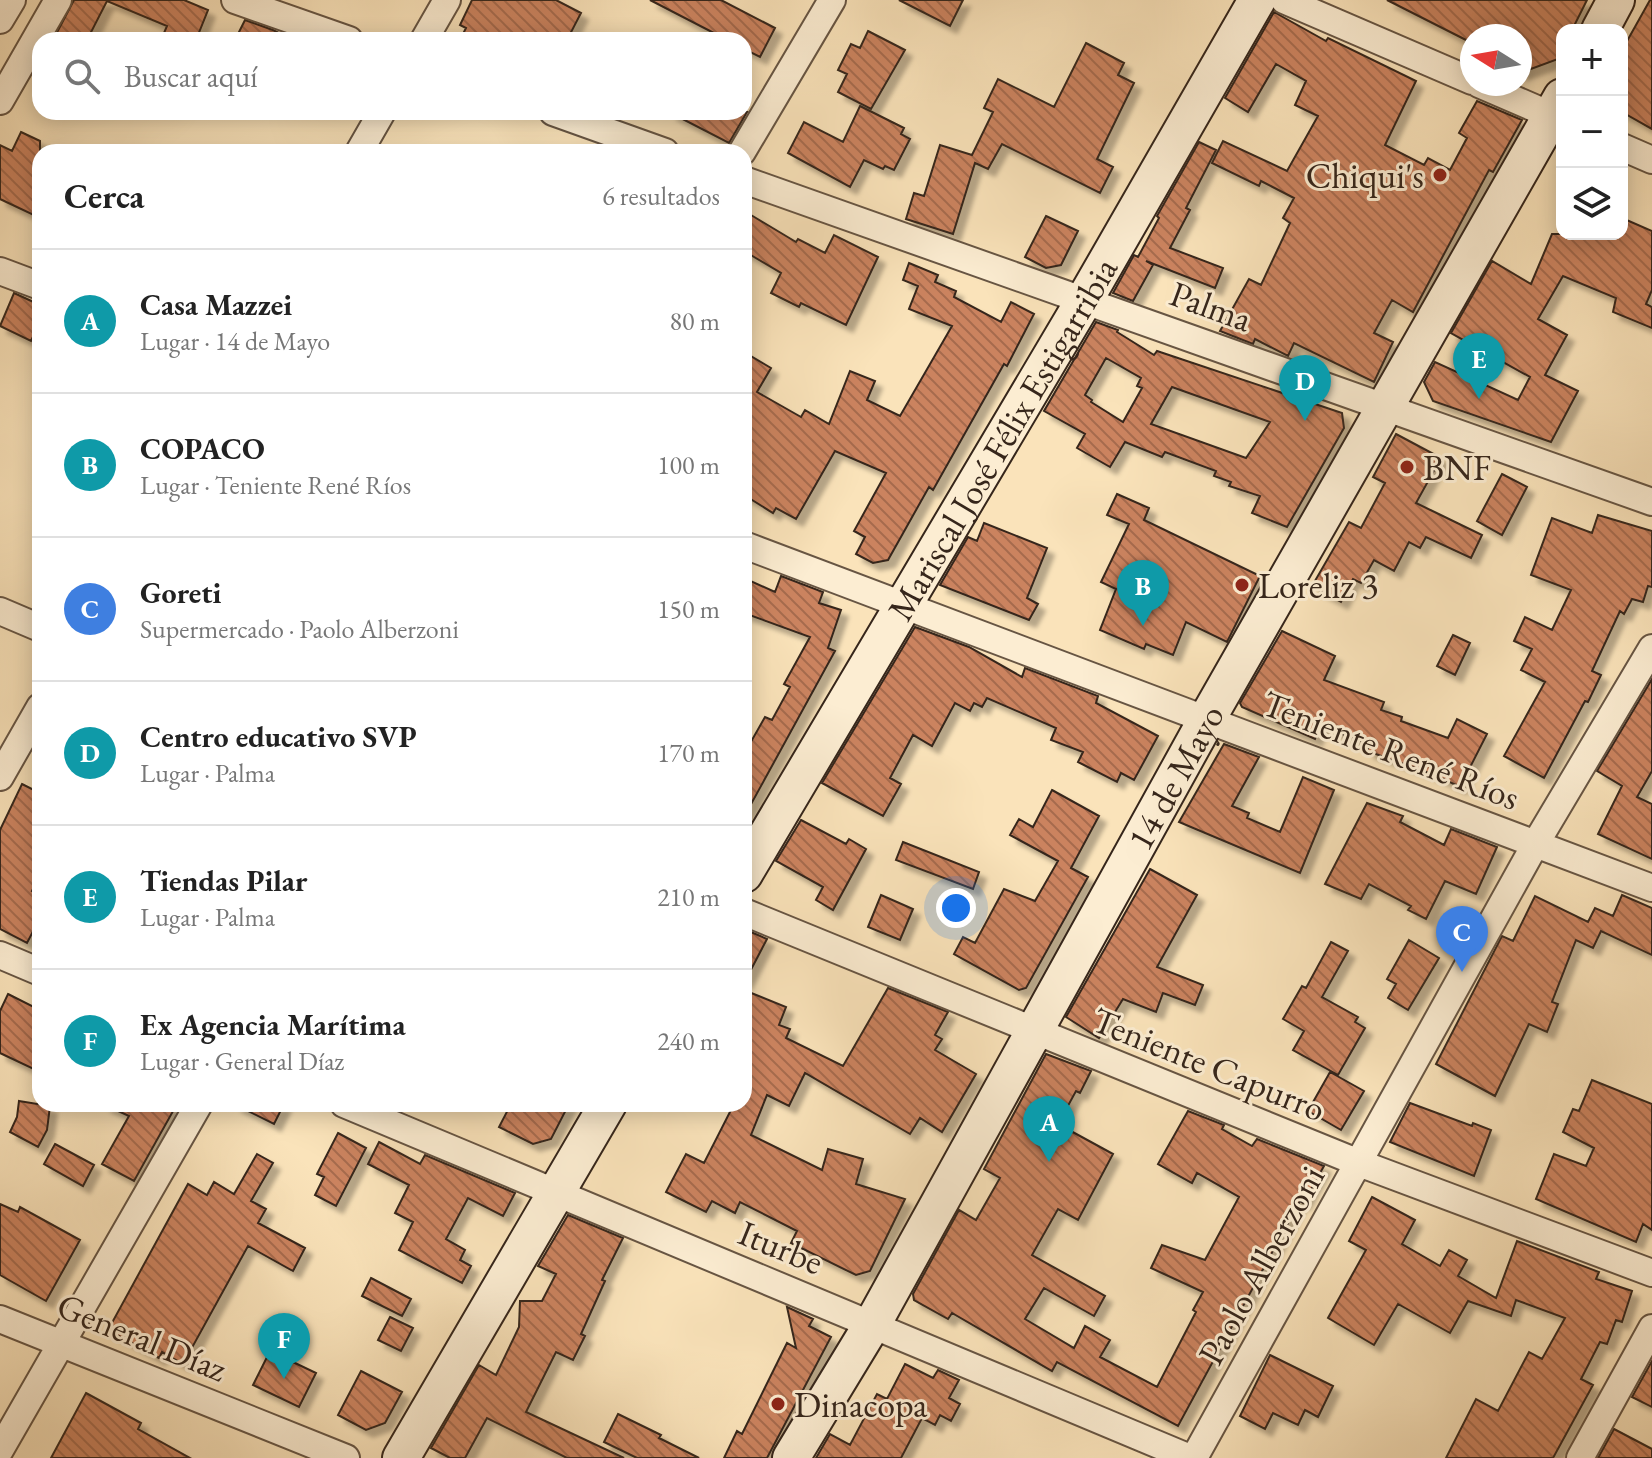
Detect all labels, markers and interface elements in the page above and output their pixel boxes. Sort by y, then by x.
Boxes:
north arrow [1460,24,1532,96]
map controls [1556,24,1628,240]
button: + [1556,24,1628,96]
search box [32,32,752,120]
icon: search [60,54,104,98]
text: Buscar aquí [124,57,258,96]
button: − [1556,96,1628,168]
place label: Chiqui's [1306,152,1424,199]
marker: Chiqui's [1431,166,1449,184]
button: layers [1556,168,1628,240]
text: Cerca [64,174,144,218]
text: 6 resultados [602,179,720,213]
street label: Mariscal José Félix Estigarribia [876,248,1128,629]
street label: Palma [1164,270,1259,343]
text: Casa Mazzei [140,285,292,324]
text: A [81,304,99,338]
text: 80 m [670,304,720,338]
text: Lugar · 14 de Mayo [140,324,330,358]
pin: E [1453,333,1505,399]
pin: D [1279,355,1331,421]
text: COPACO [140,429,265,468]
place label: BNF [1423,444,1491,491]
text: B [82,448,98,482]
text: 100 m [657,448,720,482]
marker: BNF [1398,458,1416,476]
text: Lugar · Teniente René Ríos [140,468,411,502]
pin: B [1117,560,1169,626]
place label: Loreliz 3 [1258,562,1378,609]
text: Goreti [140,573,221,612]
marker: Loreliz 3 [1233,576,1251,594]
text: C [81,592,99,626]
text: 150 m [657,592,720,626]
text: Supermercado · Paolo Alberzoni [140,612,459,646]
street label: Teniente René Ríos [1256,679,1526,821]
street label: 14 de Mayo [1116,695,1234,858]
text: Centro educativo SVP [140,717,417,756]
text: D [80,736,100,770]
text: 170 m [657,736,720,770]
text: Lugar · Palma [140,756,275,790]
text: Tiendas Pilar [140,861,307,900]
text: E [83,880,97,914]
text: 210 m [657,880,720,914]
your location [936,888,976,928]
text: Lugar · Palma [140,900,275,934]
pin: C [1436,906,1488,972]
street label: Teniente Capurro [1086,996,1332,1132]
text: Ex Agencia Marítima [140,1005,406,1044]
text: F [83,1024,97,1058]
text: 240 m [657,1024,720,1058]
text: Lugar · General Díaz [140,1044,344,1078]
pin: A [1023,1096,1075,1162]
street label: Paolo Alberzoni [1187,1157,1335,1373]
street label: Iturbe [732,1209,830,1285]
street label: General Díaz [50,1282,234,1392]
pin: F [258,1313,310,1379]
place label: Dinacopa [794,1381,928,1428]
marker: Dinacopa [769,1395,787,1413]

